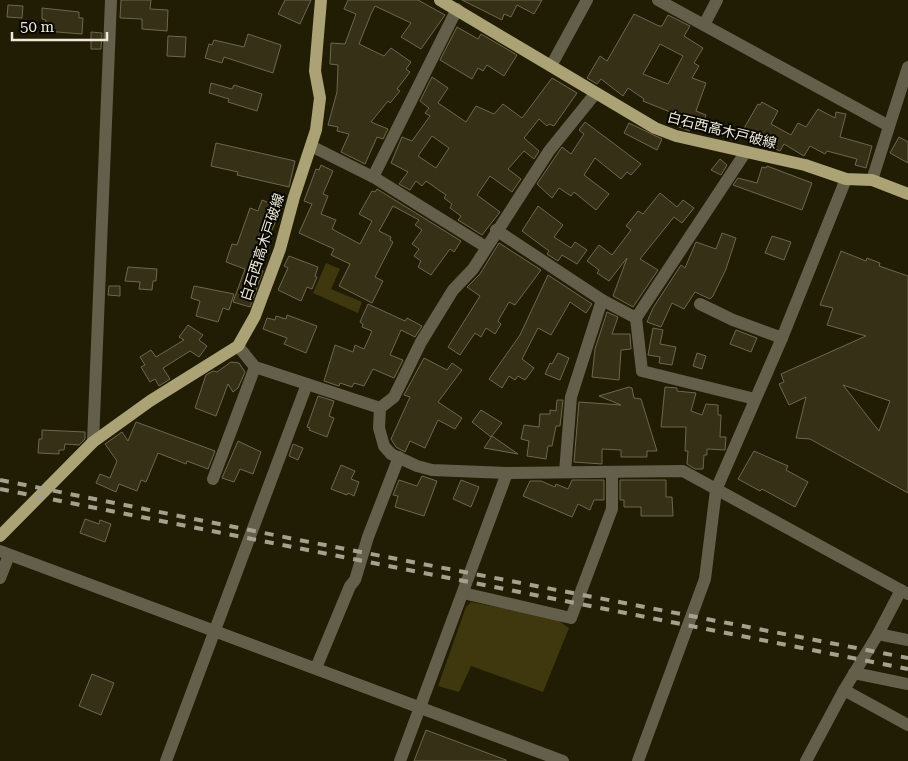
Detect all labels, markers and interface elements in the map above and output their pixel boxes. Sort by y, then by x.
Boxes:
scale bar [12,10,108,42]
text: 50 m [20,18,55,36]
street label: 白石西高木戸破線 [666,109,778,151]
street label: 白石西高木戸破線 [237,191,287,303]

